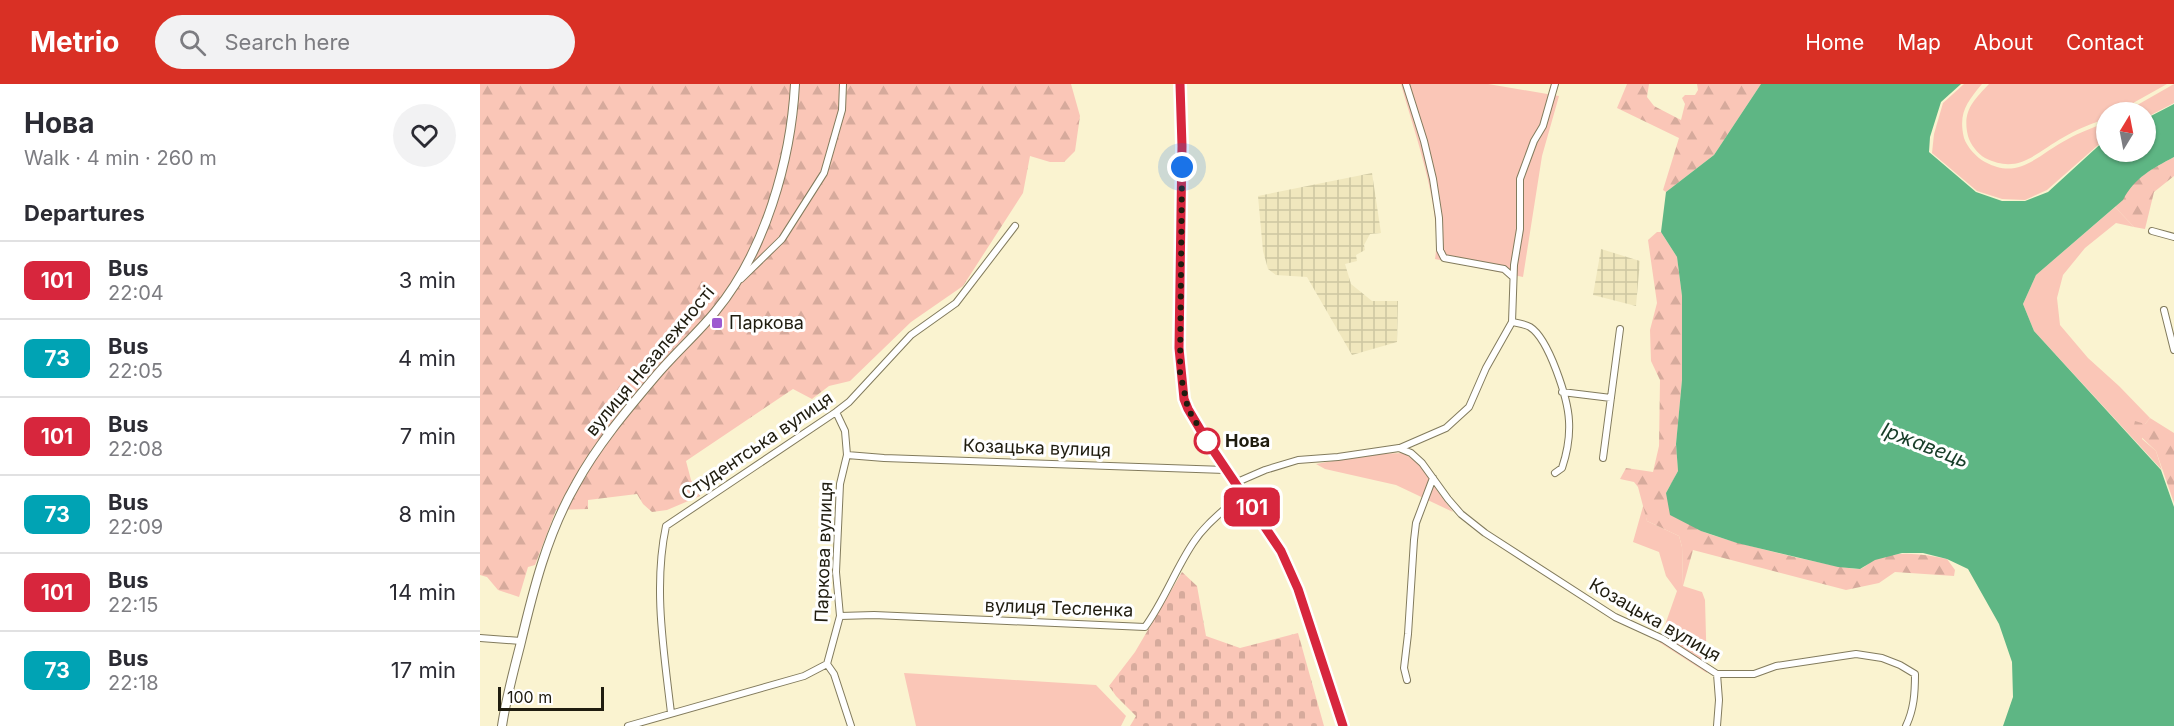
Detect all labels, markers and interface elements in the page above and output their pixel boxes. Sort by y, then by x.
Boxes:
search box [155,15,575,69]
text: Metrio [30,25,119,59]
icon: search [176,26,209,59]
text: Search here [224,29,350,55]
text: Home [1805,30,1864,55]
text: Map [1897,30,1941,55]
text: About [1974,30,2033,55]
text: Contact [2066,30,2144,55]
north arrow [2096,102,2156,162]
map controls [2096,102,2156,162]
button: heart [393,104,456,167]
text: Нова [24,106,95,140]
text: Walk · 4 min · 260 m [24,146,217,170]
your location [1167,152,1197,182]
text: Departures [24,200,145,226]
text: Bus [108,255,149,281]
text: 3 min [399,267,456,293]
text: 101 [41,268,73,293]
text: 22:04 [108,281,164,305]
street label: вулиця Незалежності [581,282,718,440]
place label: Паркова [729,312,804,333]
marker: Паркова [710,316,724,330]
text: Bus [108,333,149,359]
text: 4 min [398,345,456,371]
text: 73 [44,346,70,371]
text: 22:05 [108,359,163,383]
street label: Студентська вулиця [677,387,836,504]
text: Bus [108,411,149,437]
water label: Іржавець [1878,417,1972,473]
text: 7 min [400,423,456,449]
text: 101 [41,424,73,449]
marker: Нова [1194,428,1220,454]
place label: Нова [1225,430,1270,451]
street label: Козацька вулиця [963,434,1111,461]
text: 22:08 [108,437,163,461]
street label: Паркова вулиця [811,481,836,623]
line badge: 101 [1218,488,1286,526]
text: Bus [108,489,149,515]
text: 101 [1236,495,1268,520]
text: 8 min [399,501,456,527]
text: 73 [44,502,70,527]
text: 22:09 [108,515,163,539]
text: Bus [108,567,149,593]
street label: Козацька вулиця [1586,573,1725,666]
text: 14 min [389,579,456,605]
text: 101 [41,580,73,605]
text: 22:15 [108,593,158,617]
street label: вулиця Тесленка [984,594,1134,621]
text: Bus [108,645,149,671]
text: 17 min [391,657,456,683]
text: 73 [44,658,70,683]
text: 22:18 [108,671,159,695]
scale bar [498,684,604,712]
text: 100 m [507,687,552,707]

